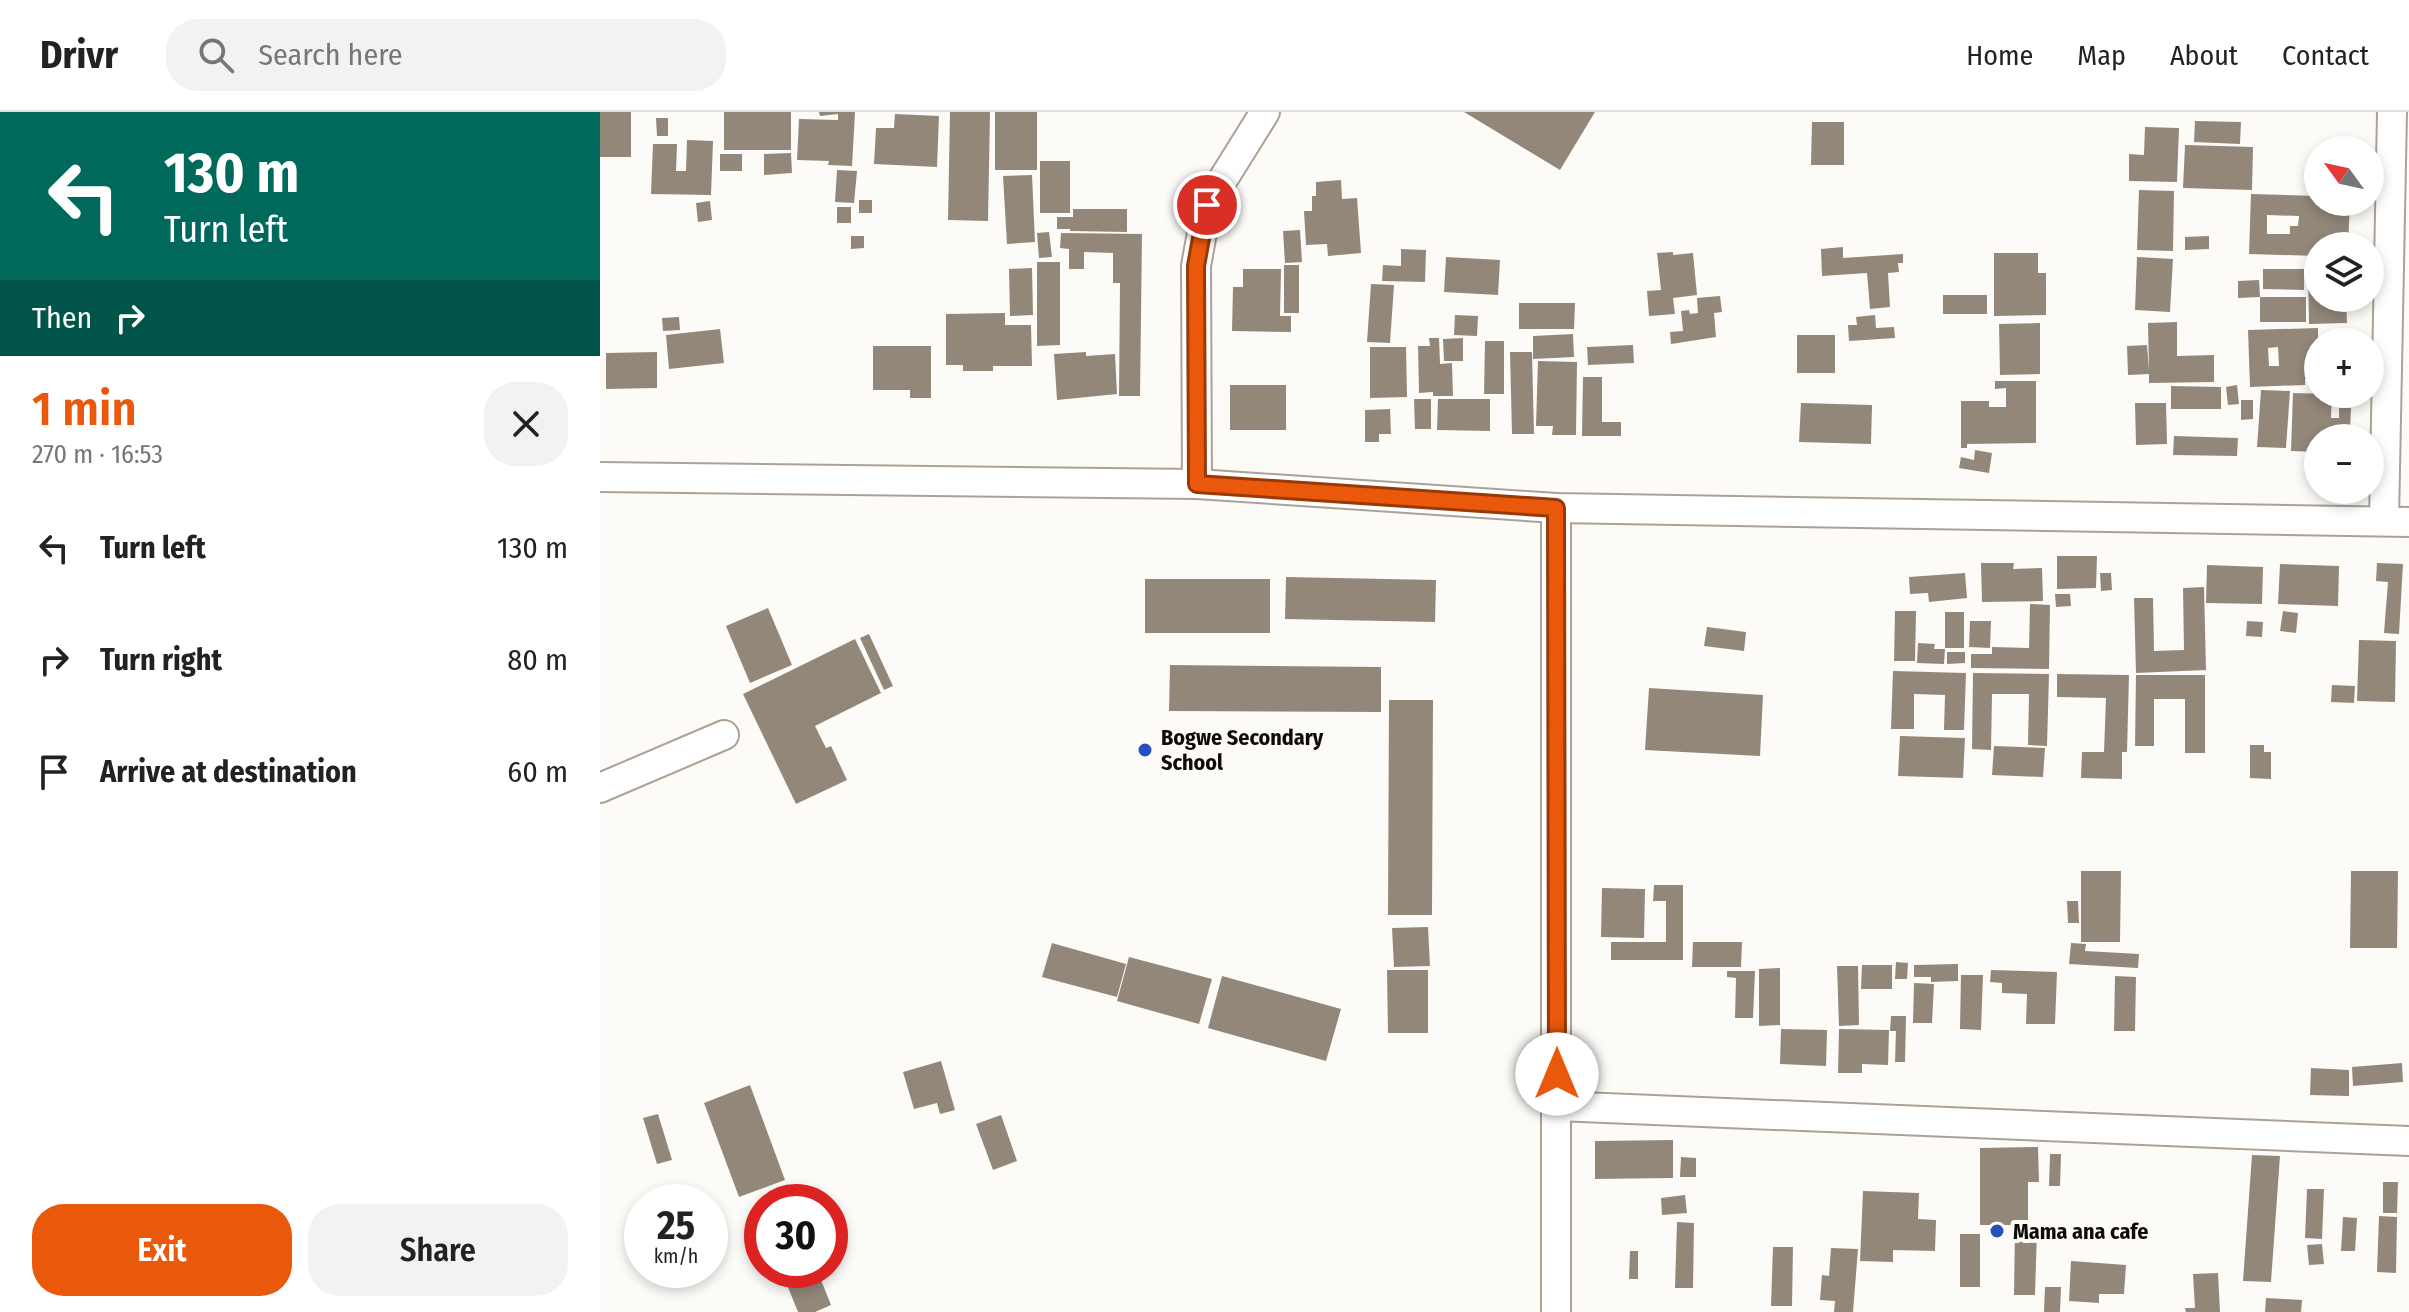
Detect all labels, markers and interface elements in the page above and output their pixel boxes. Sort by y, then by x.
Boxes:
search box [166,19,726,91]
text: Drivr [40,32,118,78]
icon: search [194,33,238,77]
text: Search here [258,37,403,73]
text: Home [1966,39,2033,72]
text: Map [2077,39,2126,72]
text: About [2170,39,2238,72]
text: Contact [2282,39,2369,72]
north arrow [2304,136,2384,216]
map controls [2304,136,2384,504]
text: 130 m [164,140,299,207]
icon: left [32,144,136,248]
pin [1173,171,1241,239]
icon: arrive [1185,183,1229,227]
text: Turn left [164,208,288,252]
button: layers [2304,232,2384,312]
icon: right [108,296,152,340]
text: Then [32,300,92,336]
button: + [2304,328,2384,408]
text: 1 min [32,380,137,438]
button: close [484,382,568,466]
button: − [2304,424,2384,504]
text: 270 m · 16:53 [32,439,163,470]
icon: left [32,526,76,570]
text: Turn left [100,530,206,566]
text: 130 m [497,530,568,566]
icon: right [32,638,76,682]
text: Turn right [100,642,222,678]
text: 80 m [507,642,568,678]
place label: Bogwe Secondary School [1161,724,1324,776]
marker: Bogwe Secondary School [1136,741,1154,759]
icon: arrive [32,750,76,794]
text: Arrive at destination [100,754,357,790]
text: 60 m [507,754,568,790]
position arrow [1515,1032,1599,1116]
speed limit sign: 30 [744,1184,848,1288]
text: 25 [657,1202,695,1250]
button: Exit [32,1204,292,1296]
button: Share [308,1204,568,1296]
place label: Mama ana cafe [2013,1218,2149,1245]
marker: Mama ana cafe [1988,1222,2006,1240]
text: km/h [654,1244,698,1268]

